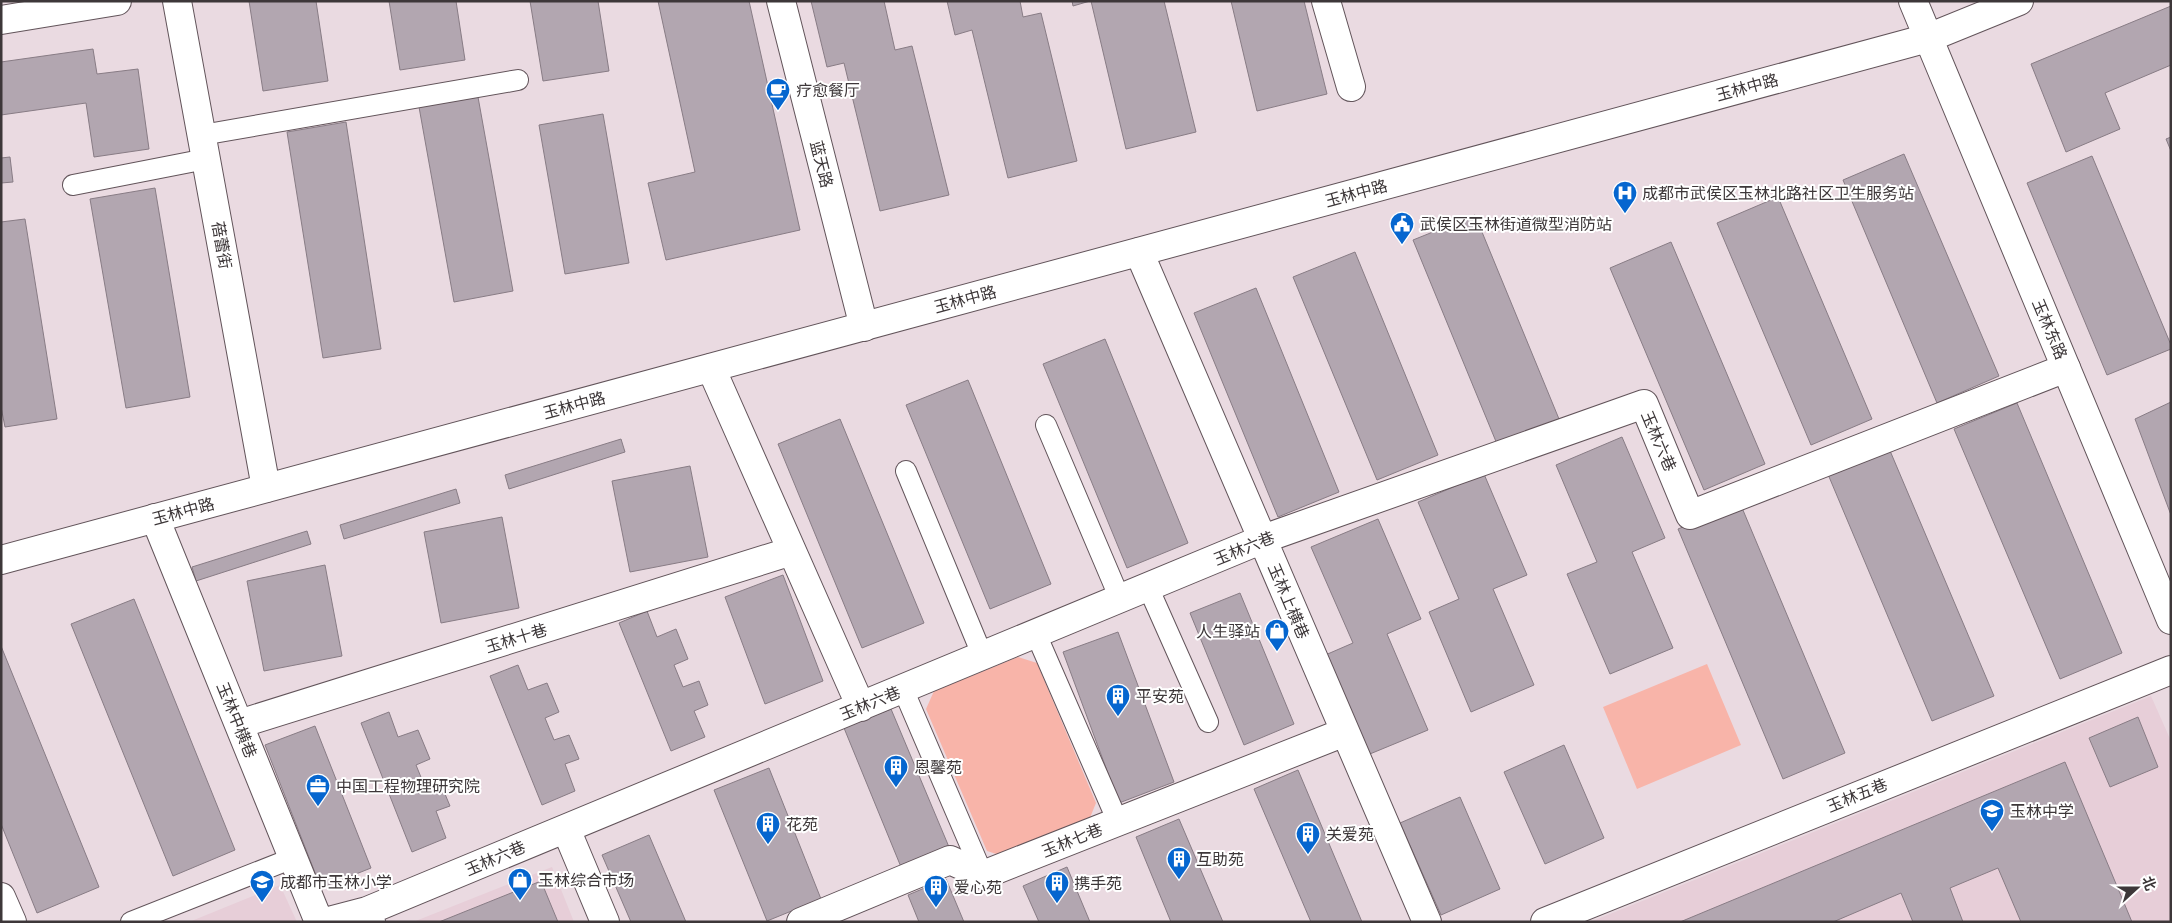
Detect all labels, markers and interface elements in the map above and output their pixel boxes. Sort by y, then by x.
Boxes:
street label: 玉林中路 [1714,71,1780,104]
cafe icon: 疗愈餐厅 [765,77,791,111]
place label: 疗愈餐厅 [796,82,860,99]
street label: 蓝天路 [807,139,836,189]
street label: 玉林中路 [1323,177,1389,210]
hospital icon: 成都市武侯区玉林北路社区卫生服务站 [1612,180,1638,214]
place label: 成都市武侯区玉林北路社区卫生服务站 [1642,185,1914,202]
public building icon: 武侯区玉林街道微型消防站 [1389,211,1415,245]
place label: 武侯区玉林街道微型消防站 [1420,216,1612,233]
street label: 蓓蕾街 [209,220,234,270]
street label: 玉林中路 [932,283,998,316]
street label: 玉林东路 [2029,296,2070,362]
street label: 玉林中路 [541,389,607,422]
street label: 玉林六巷 [1638,408,1679,474]
street label: 玉林中路 [150,495,216,528]
street label: 玉林六巷 [1211,529,1277,568]
street label: 玉林上横巷 [1265,561,1312,641]
shop icon: 人生驿站 [1264,618,1290,652]
street label: 玉林十巷 [483,621,549,656]
place label: 人生驿站 [1196,623,1260,640]
street label: 玉林中横巷 [214,680,259,760]
building icon: 平安苑 [1105,683,1131,717]
street label: 玉林六巷 [837,684,903,723]
place label: 平安苑 [1136,688,1184,705]
building icon: 恩馨苑 [883,754,909,788]
place label: 恩馨苑 [914,759,962,776]
office icon: 中国工程物理研究院 [305,773,331,807]
street label: 玉林五巷 [1824,776,1890,815]
place label: 中国工程物理研究院 [336,778,480,795]
school or university icon: 玉林中学 [1979,798,2005,832]
place label: 玉林中学 [2010,803,2074,820]
building icon: 花苑 [755,811,781,845]
place label: 花苑 [786,816,818,833]
street label: 玉林七巷 [1039,821,1105,860]
building icon: 关爱苑 [1295,821,1321,855]
place label: 关爱苑 [1326,826,1374,843]
street label: 玉林六巷 [462,838,528,879]
building icon: 互助苑 [1166,846,1192,880]
place label: 互助苑 [1196,851,1244,868]
north arrow [2112,863,2162,913]
shop icon: 玉林综合市场 [507,867,533,901]
school or university icon: 成都市玉林小学 [249,869,275,903]
building icon: 携手苑 [1044,870,1070,904]
place label: 玉林综合市场 [538,872,634,889]
place label: 成都市玉林小学 [280,874,392,891]
building icon: 爱心苑 [923,874,949,908]
text: 北 [2139,874,2159,893]
place label: 携手苑 [1074,875,1122,892]
place label: 爱心苑 [954,879,1002,896]

